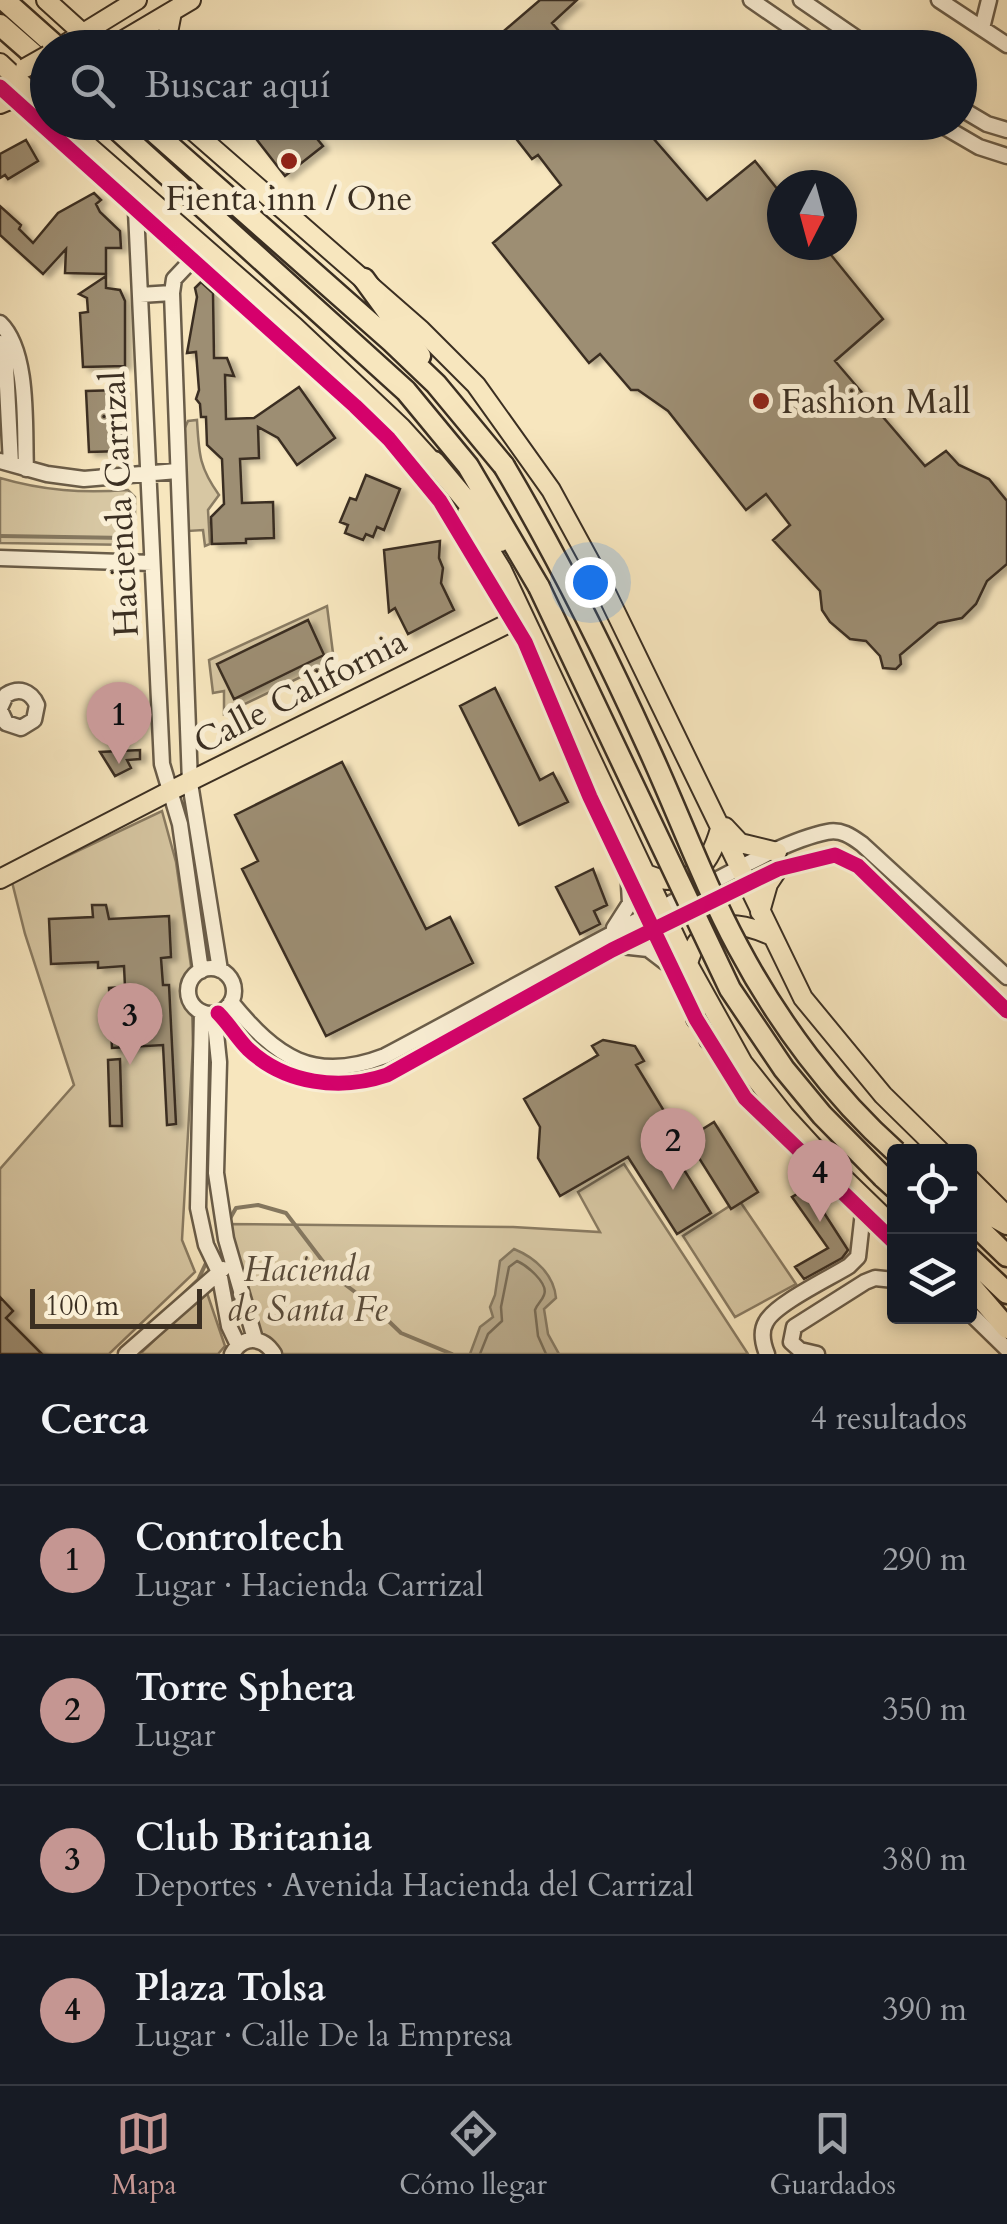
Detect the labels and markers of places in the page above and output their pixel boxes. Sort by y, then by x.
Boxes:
marker: Fienta inn / One [278,150,300,172]
place label: Fienta inn / One [166,175,412,223]
place label: Fashion Mall [781,378,971,426]
marker: Fashion Mall [750,390,772,412]
pin: 1 [86,682,152,764]
pin: 3 [98,982,162,1065]
pin: 2 [640,1108,706,1190]
pin: 4 [788,1140,852,1222]

